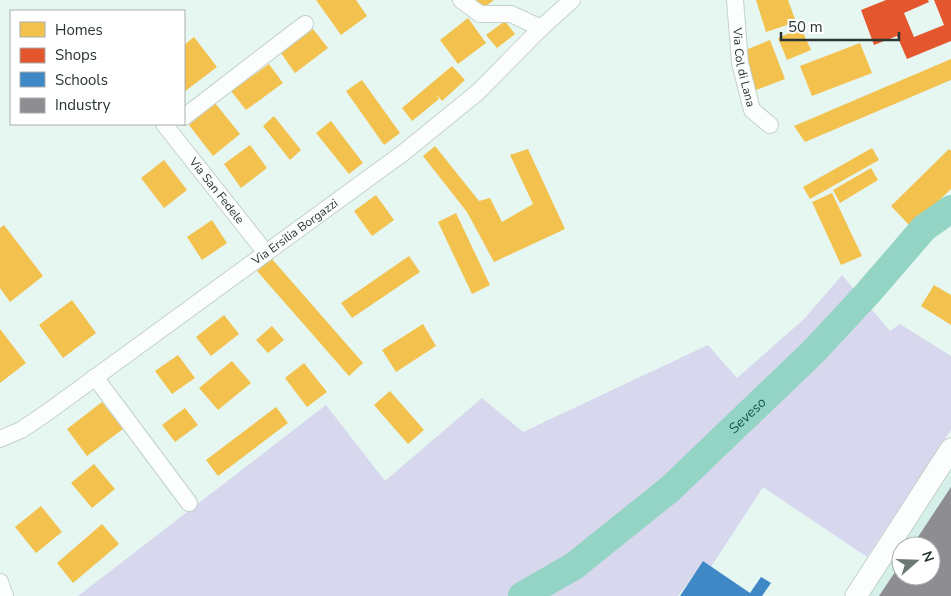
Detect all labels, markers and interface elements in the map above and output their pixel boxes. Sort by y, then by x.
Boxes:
legend [10,10,185,125]
scale bar [781,10,898,42]
text: 50 m [788,17,823,37]
text: Homes [55,20,103,40]
street label: Via Col di Lana [729,26,759,109]
text: Shops [55,45,97,65]
text: Schools [55,70,108,90]
text: Industry [55,95,111,115]
street label: Via San Fedele [185,153,248,227]
street label: Via Ersilia Borgazzi [248,195,341,269]
water label: Seveso [724,392,770,438]
north arrow [891,536,941,586]
text: N [917,549,938,565]

